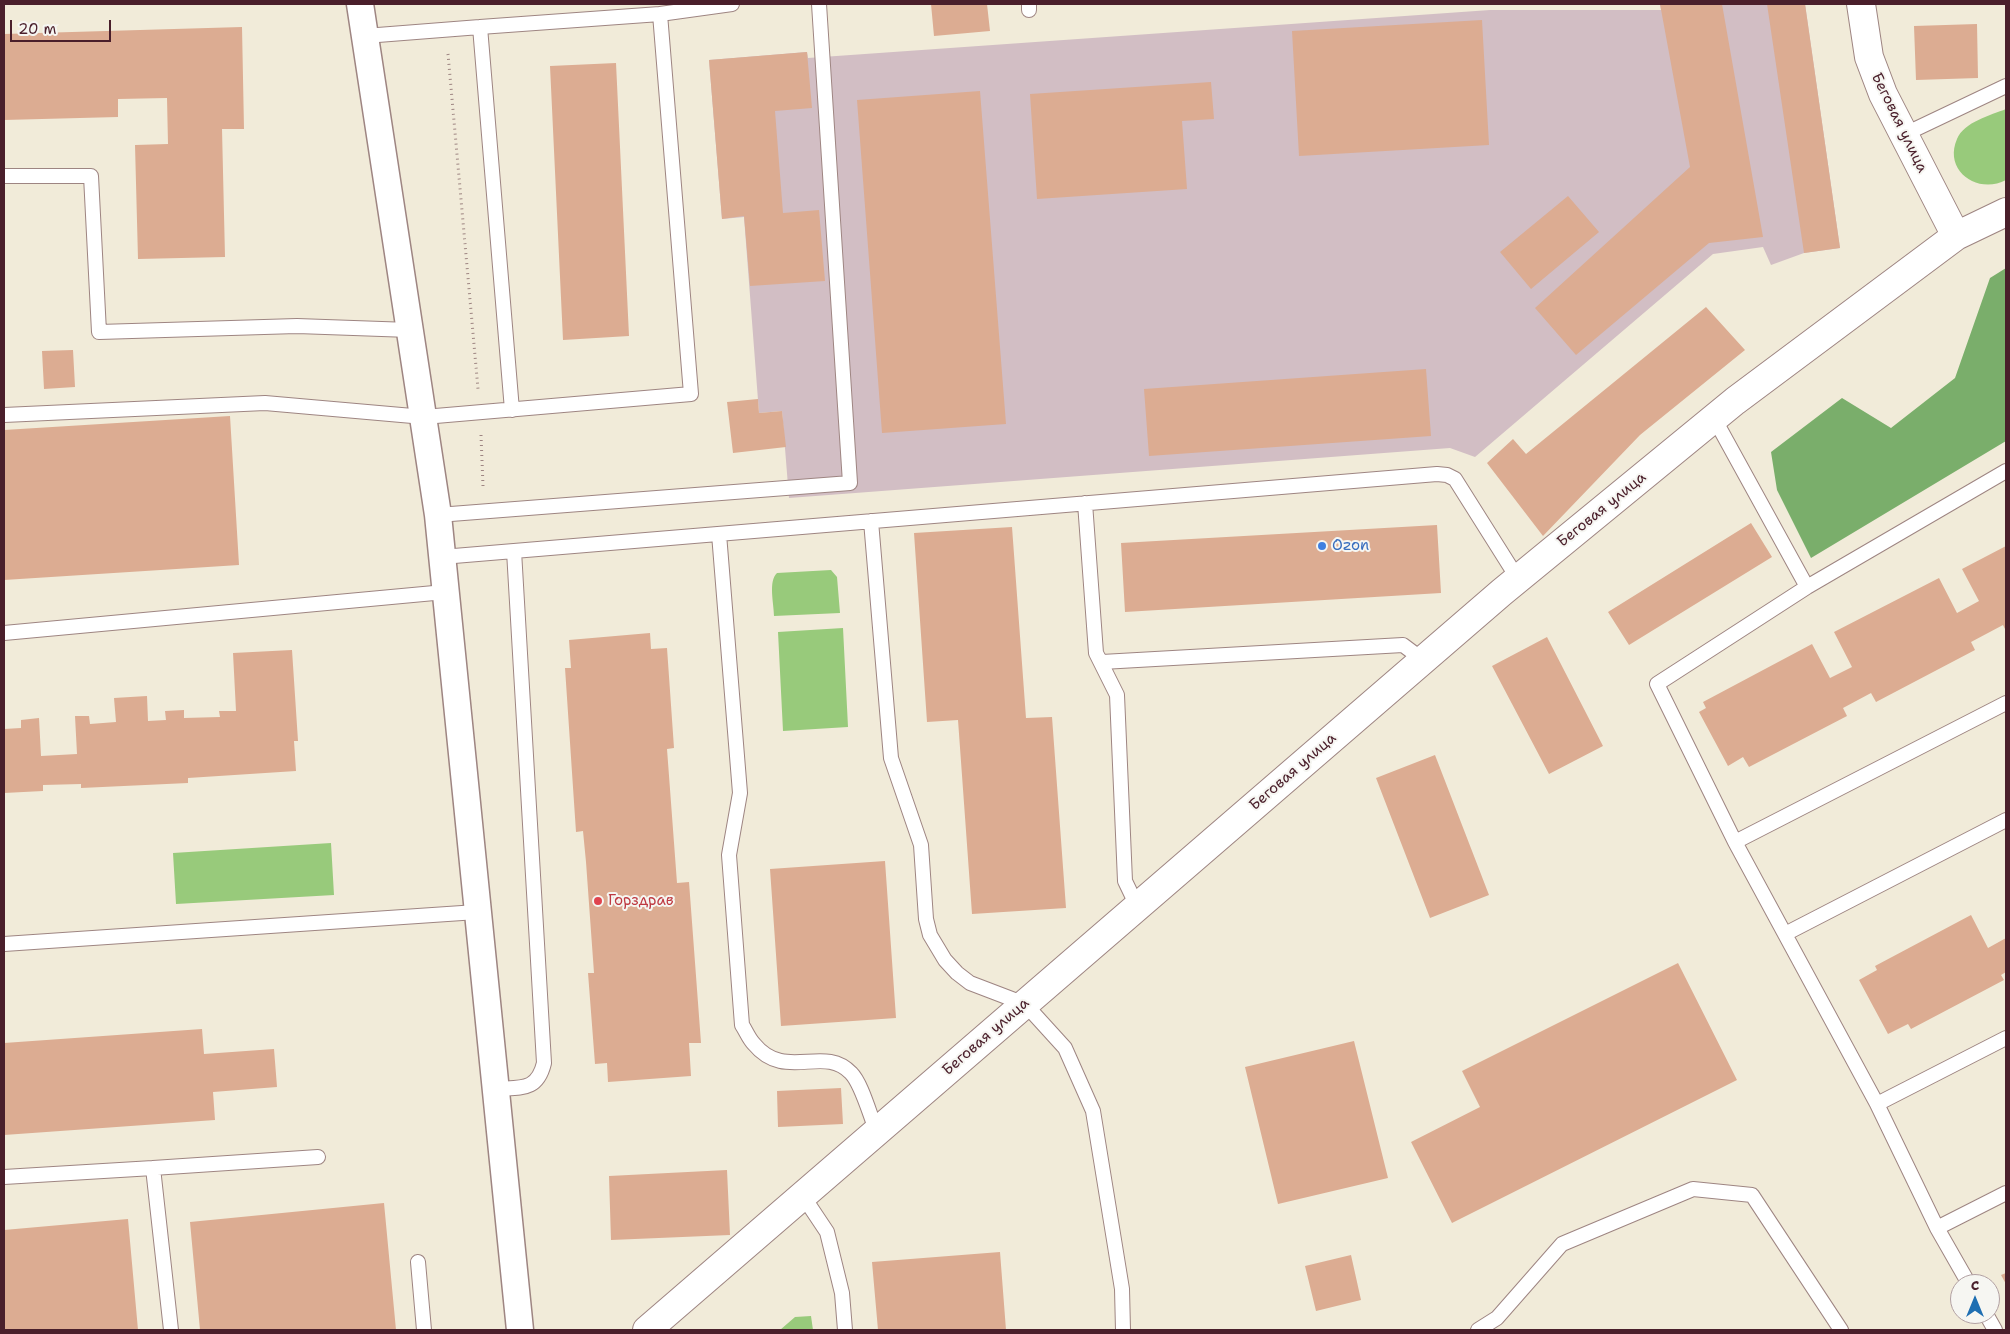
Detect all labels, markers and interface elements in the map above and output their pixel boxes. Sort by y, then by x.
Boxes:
scale bar [12,10,114,42]
text: 20 m [18,19,57,39]
street label: Беговая улица [1867,70,1931,176]
street label: Беговая улица [1554,469,1650,551]
place label: Ozon [1332,537,1369,555]
marker: Ozon [1316,540,1328,552]
street label: Беговая улица [1246,729,1340,815]
place label: Горздрав [608,892,674,910]
marker: Горздрав [592,895,604,907]
street label: Беговая улица [939,994,1033,1080]
north arrow [1950,1274,2000,1324]
text: С [1971,1276,1979,1294]

